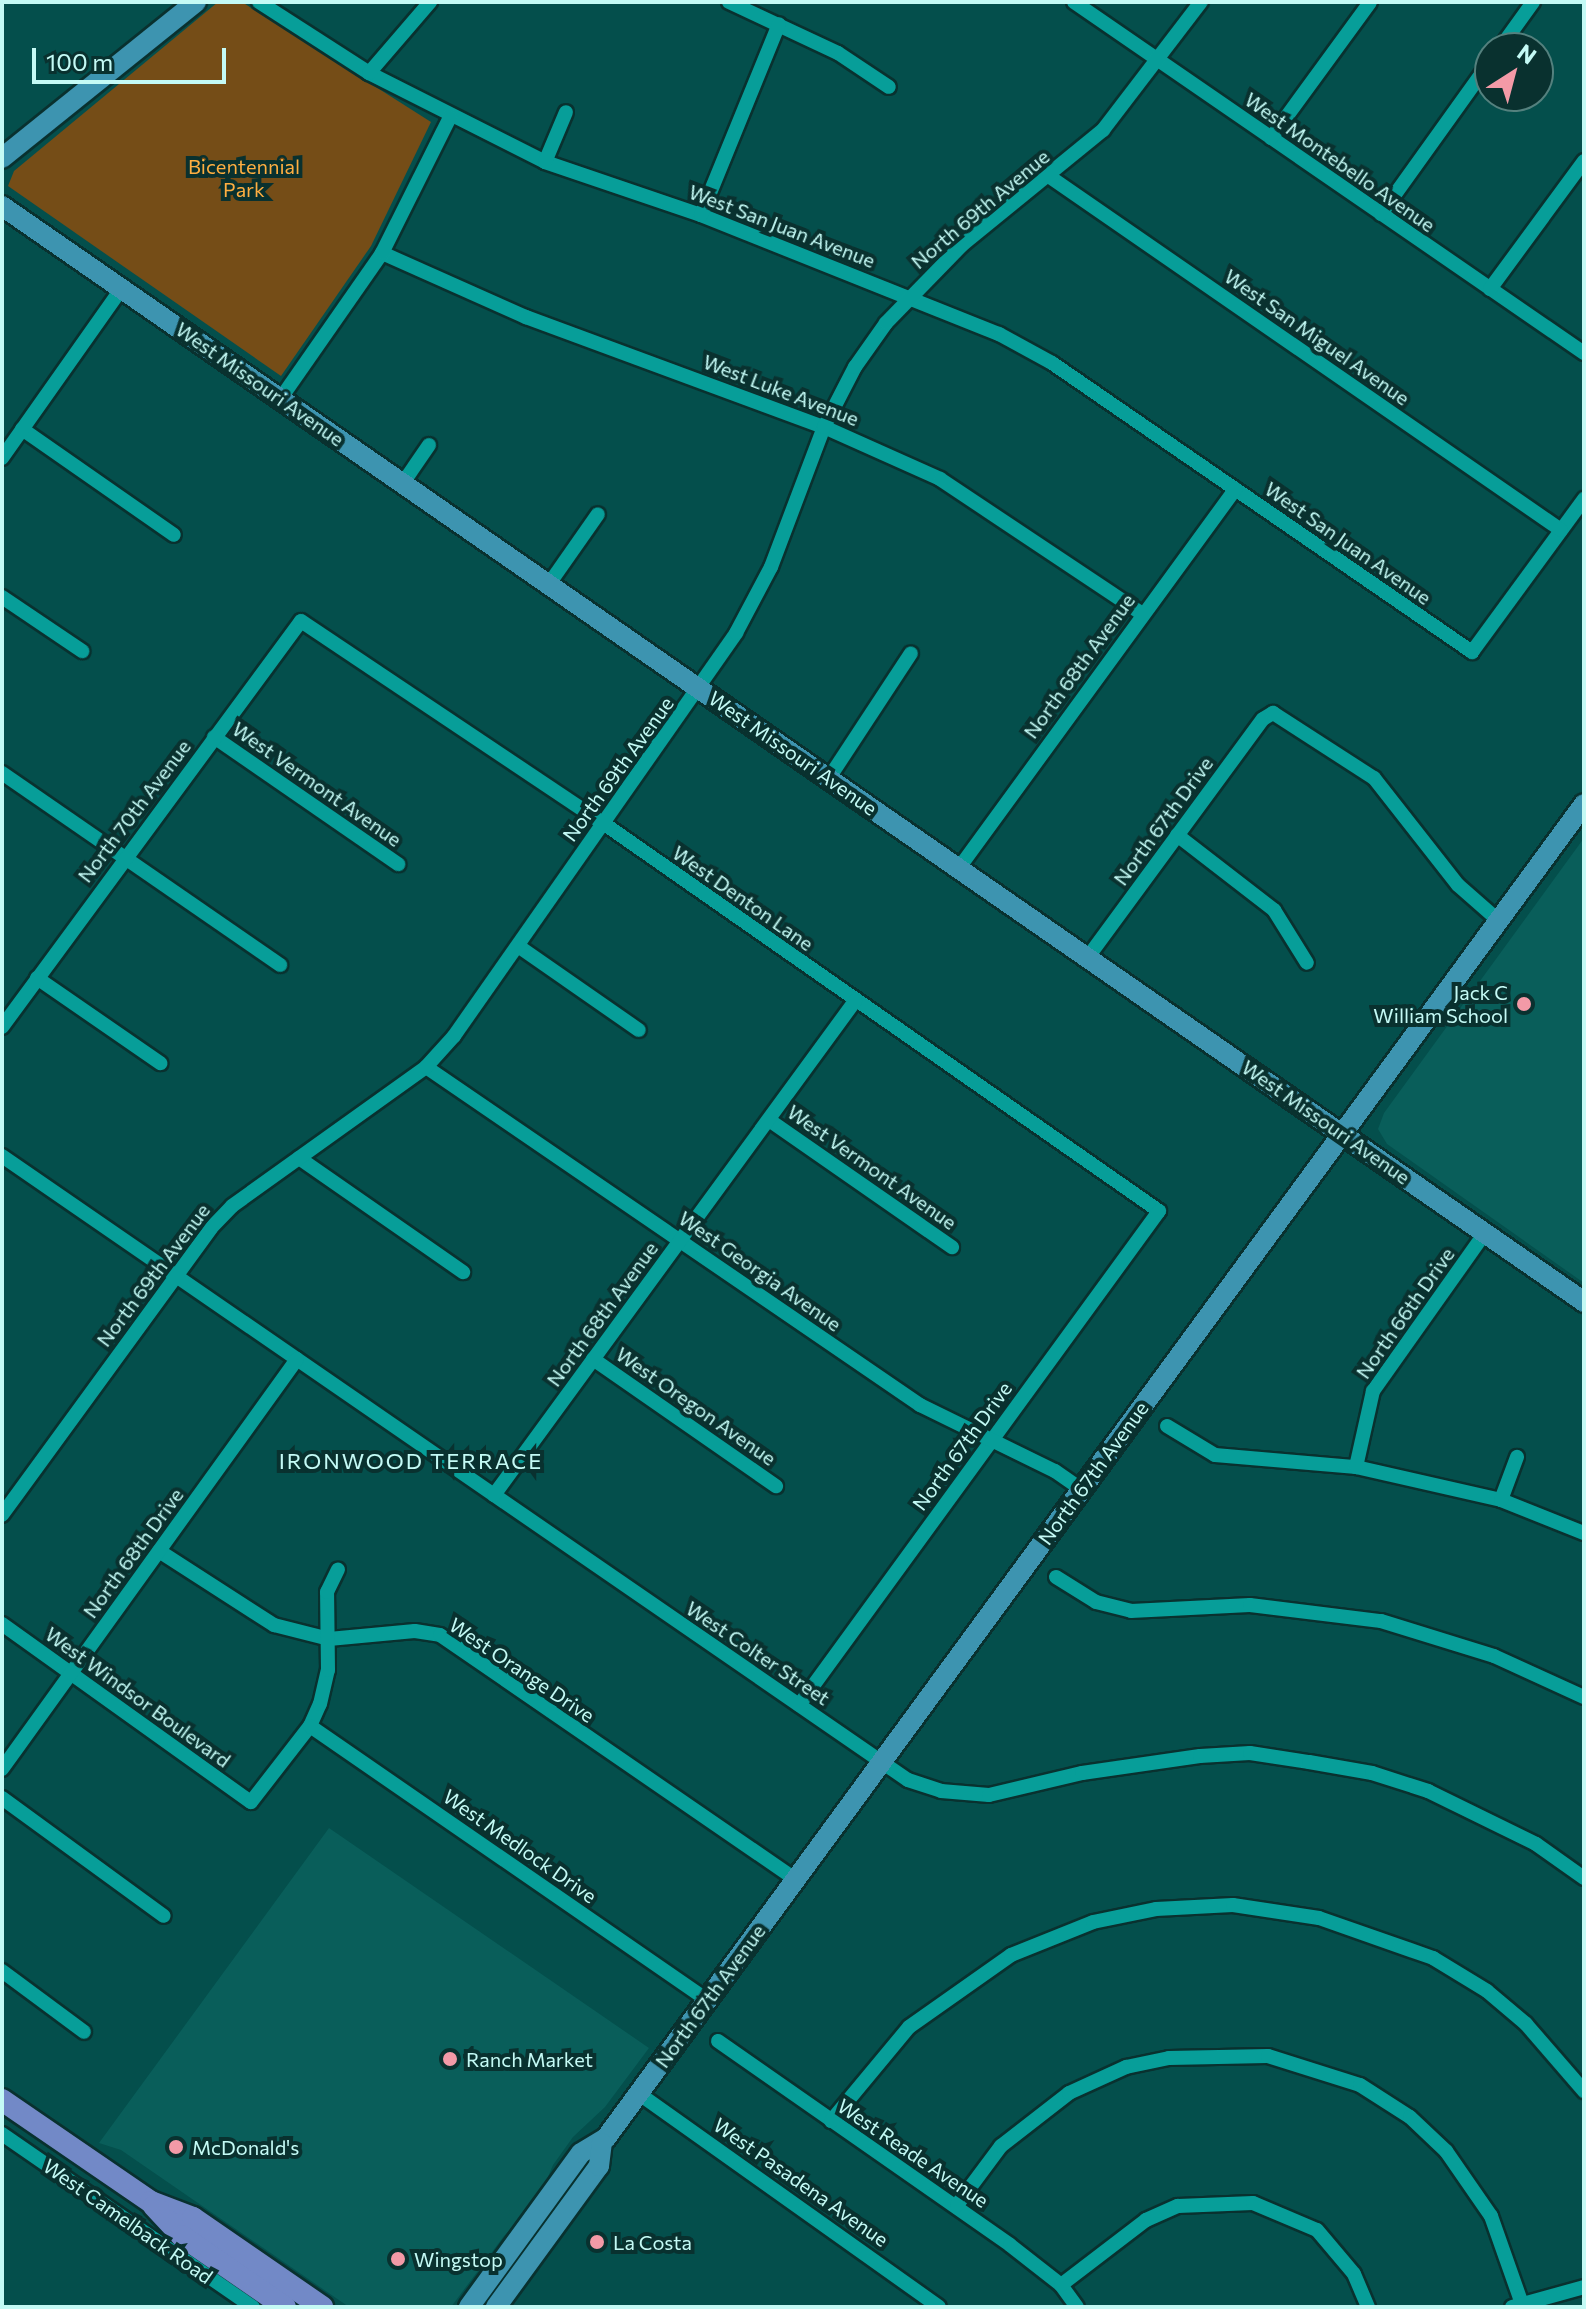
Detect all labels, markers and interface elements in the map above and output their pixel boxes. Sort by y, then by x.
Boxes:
scale bar [36,32,230,82]
north arrow [1474,32,1554,112]
text: N [1513,38,1542,70]
text: 100 m [46,47,113,76]
street label: West Montebello Avenue [1240,87,1440,237]
street label: North 69th Avenue [906,144,1054,274]
park label: Bicentennial Park [188,155,300,202]
street label: West San Juan Avenue [686,179,878,273]
street label: West San Miguel Avenue [1220,264,1414,410]
street label: West Missouri Avenue [171,317,349,451]
street label: West Luke Avenue [700,349,862,431]
street label: West San Juan Avenue [1260,477,1436,609]
street label: North 68th Avenue [1018,589,1140,743]
street label: West Missouri Avenue [704,686,882,820]
street label: North 69th Avenue [558,692,678,846]
street label: West Vermont Avenue [228,717,406,851]
street label: North 70th Avenue [73,735,195,887]
street label: North 67th Drive [1108,752,1218,890]
street label: West Denton Lane [668,840,818,956]
place label: Jack C William School [1373,980,1508,1027]
marker: Jack C William School [1515,995,1533,1013]
street label: West Missouri Avenue [1237,1055,1415,1189]
street label: West Vermont Avenue [783,1100,961,1234]
street label: North 69th Avenue [91,1199,215,1351]
street label: West Georgia Avenue [674,1206,846,1336]
street label: North 68th Avenue [541,1237,663,1391]
street label: North 66th Drive [1351,1243,1459,1383]
street label: West Oregon Avenue [611,1342,781,1470]
street label: North 67th Drive [907,1377,1017,1515]
street label: North 67th Avenue [1033,1397,1153,1549]
district label: IRONWOOD TERRACE [279,1448,543,1474]
street label: North 68th Drive [78,1483,188,1623]
street label: West Colter Street [682,1596,834,1710]
street label: West Orange Drive [445,1613,599,1727]
street label: West Windsor Boulevard [41,1622,235,1772]
street label: West Medlock Drive [439,1784,601,1908]
street label: North 67th Avenue [650,1920,770,2072]
place label: Ranch Market [466,2047,593,2071]
marker: Ranch Market [441,2050,459,2068]
street label: West Reade Avenue [833,2094,993,2212]
street label: West Pasadena Avenue [709,2113,893,2251]
place label: McDonald's [192,2135,299,2159]
marker: McDonald's [167,2138,185,2156]
street label: West Camelback Road [39,2153,217,2289]
place label: La Costa [613,2230,692,2254]
marker: La Costa [588,2233,606,2251]
place label: Wingstop [414,2247,503,2271]
marker: Wingstop [389,2250,407,2268]

